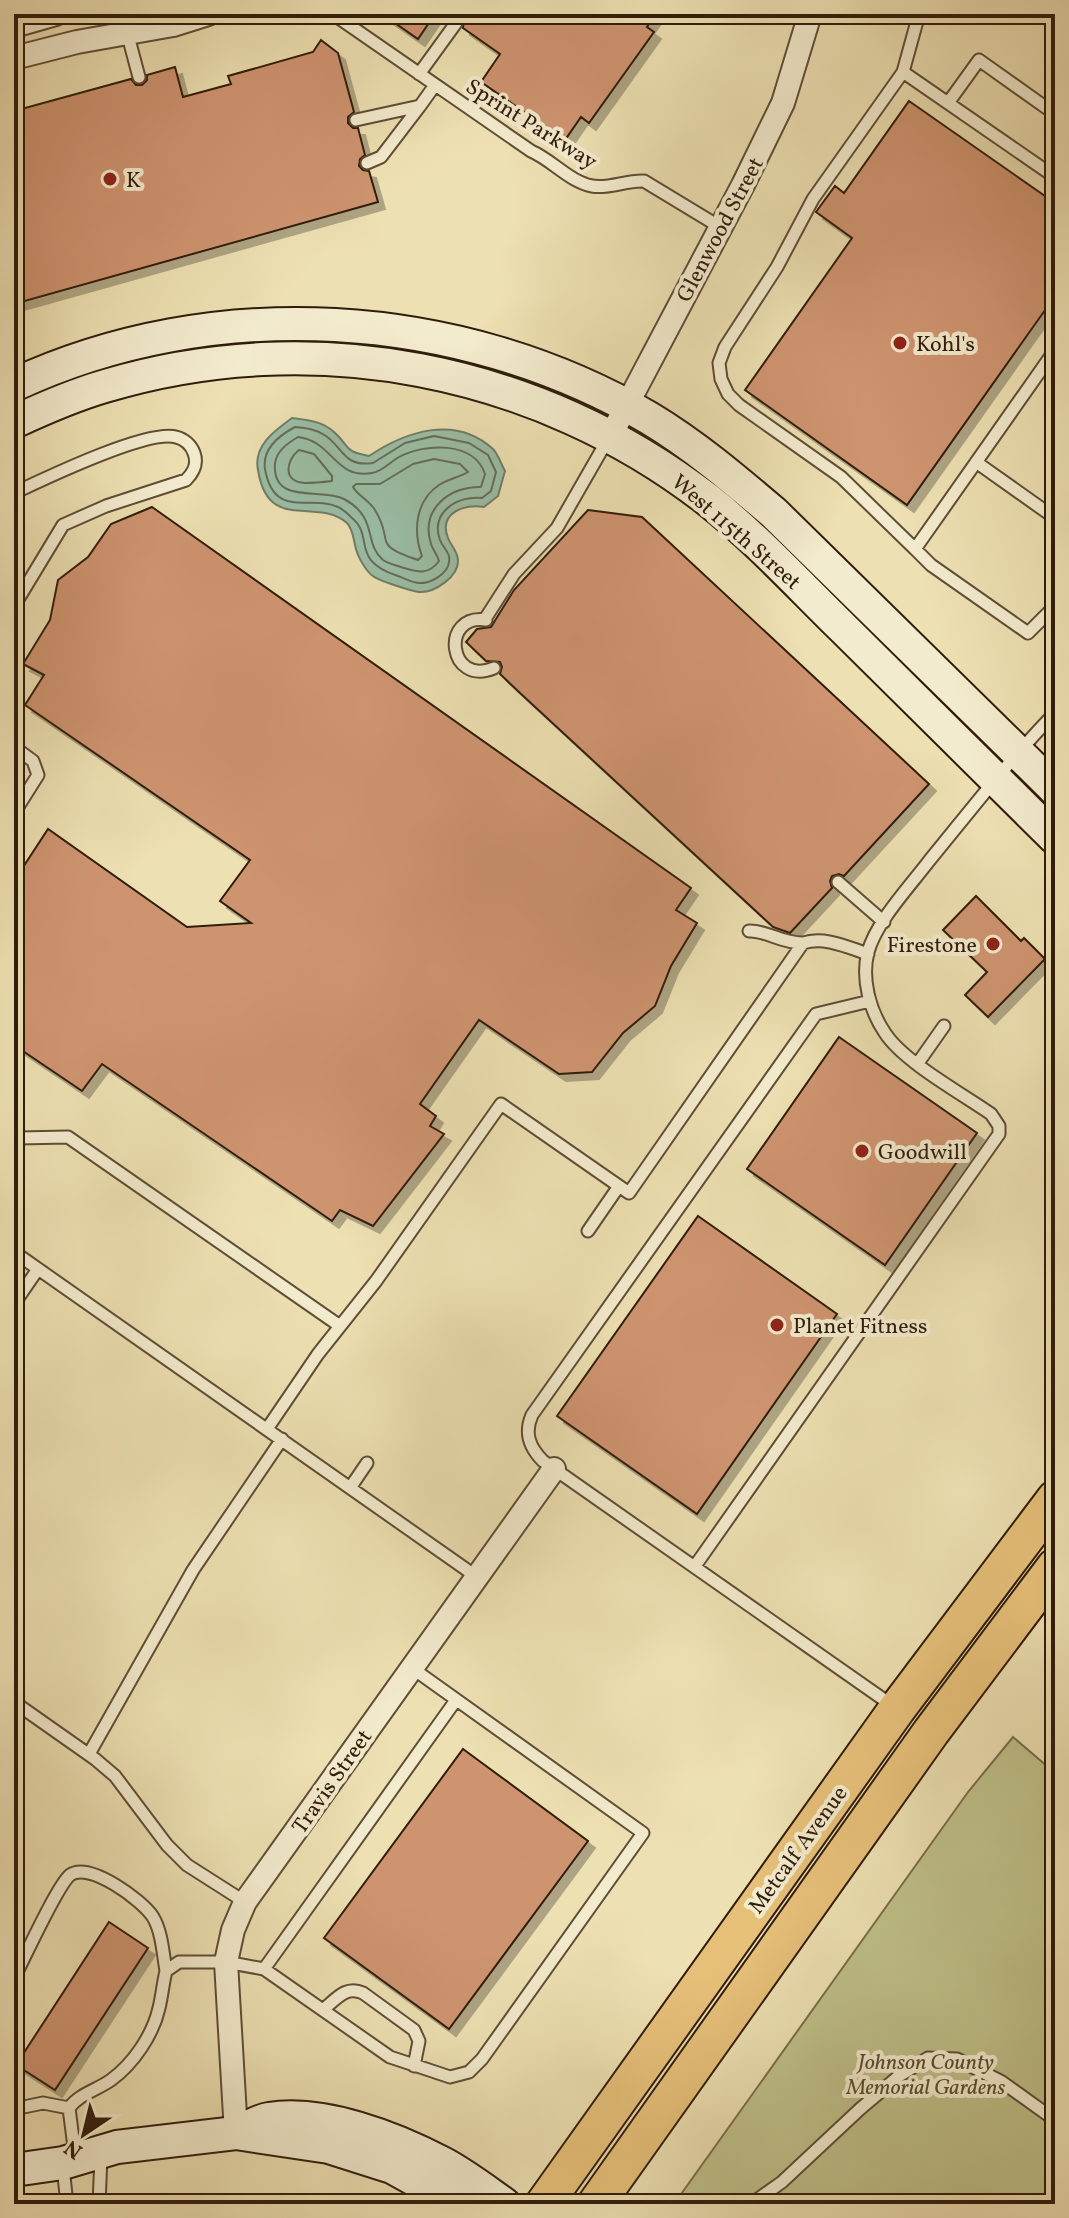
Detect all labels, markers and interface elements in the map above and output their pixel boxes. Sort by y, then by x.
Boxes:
street label: Sprint Parkway [459,72,603,178]
street label: Glenwood Street [670,152,773,308]
place label: K [126,166,141,197]
marker: K [101,170,119,188]
place label: Kohl's [916,330,975,361]
marker: Kohl's [891,334,909,352]
street label: West 115th Street [664,468,807,598]
place label: Firestone [887,931,977,962]
marker: Firestone [984,935,1002,953]
place label: Goodwill [878,1138,967,1169]
marker: Goodwill [853,1142,871,1160]
place label: Planet Fitness [793,1312,927,1343]
marker: Planet Fitness [768,1316,786,1334]
street label: Travis Street [286,1724,381,1841]
street label: Metcalf Avenue [742,1780,856,1921]
park label: Johnson County Memorial Gardens [846,2048,1005,2104]
north arrow [44,2094,124,2174]
text: N [59,2131,89,2166]

